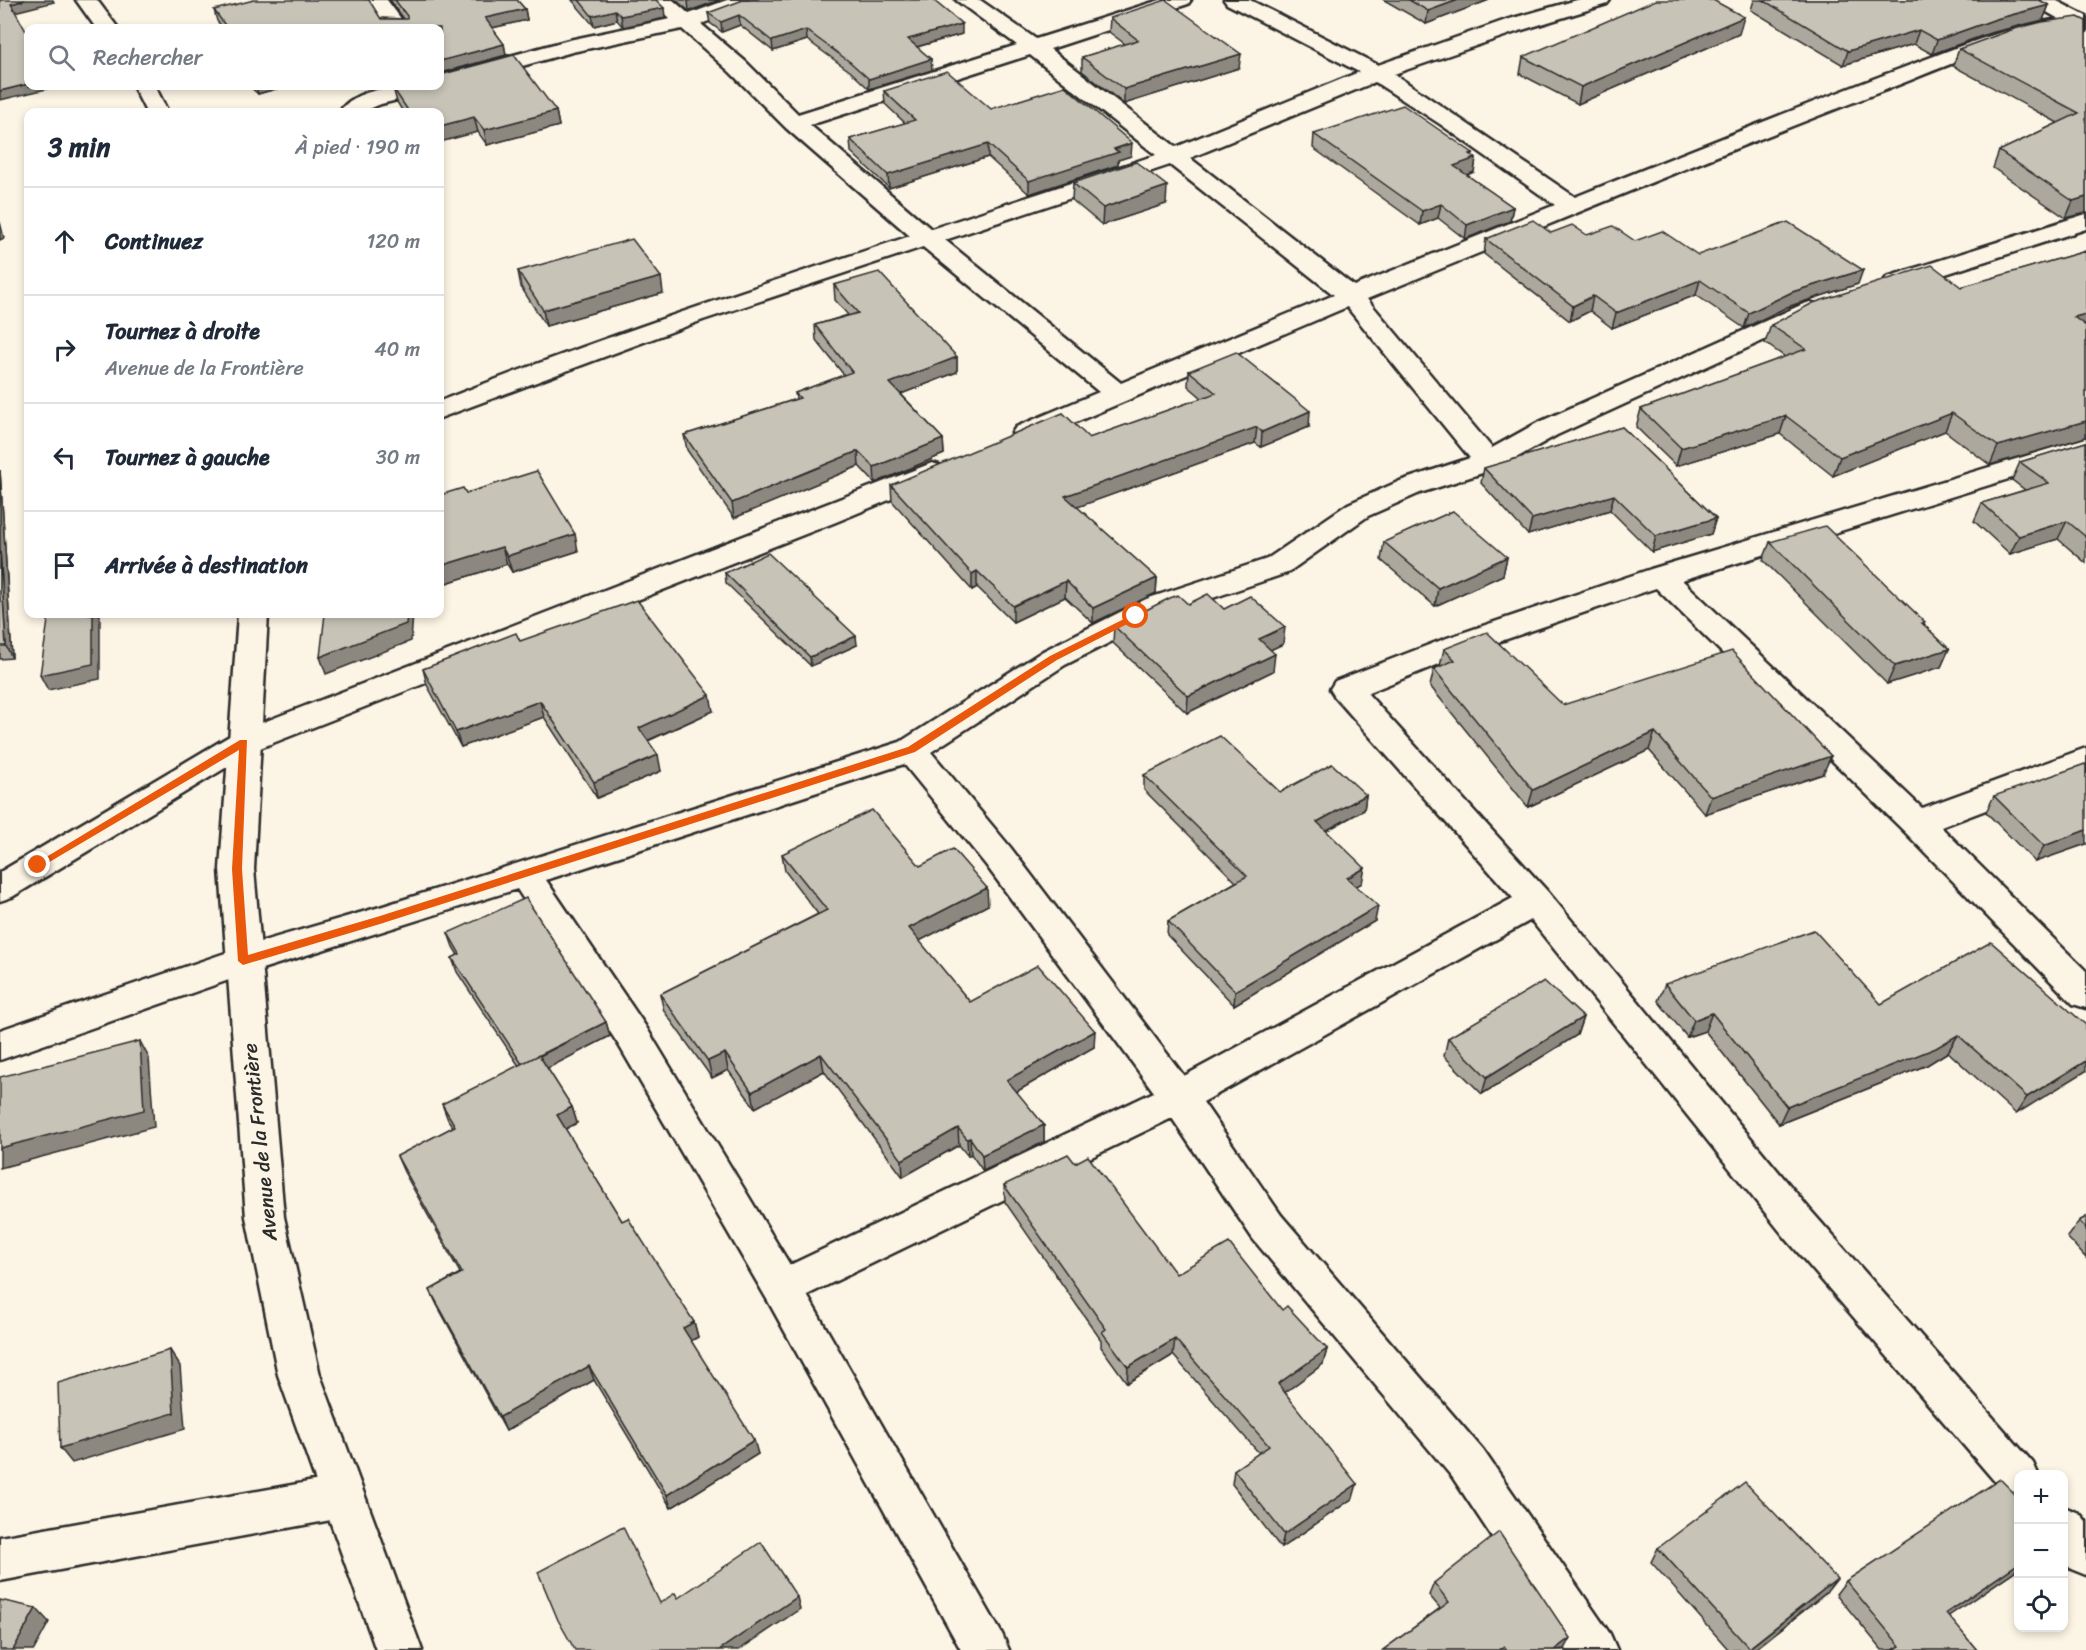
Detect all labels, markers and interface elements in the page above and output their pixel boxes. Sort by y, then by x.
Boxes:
search box [24,24,444,90]
text: Rechercher [93,38,203,77]
icon: search [45,41,78,74]
text: 3 min [48,124,110,170]
text: À pied · 190 m [295,130,420,165]
text: Continuez [105,222,203,261]
text: 120 m [367,224,420,259]
icon: ahead [48,225,81,258]
text: Tournez à droite [105,312,260,351]
text: 40 m [374,332,420,367]
icon: right [48,333,81,366]
text: Avenue de la Frontière [105,351,304,386]
text: Tournez à gauche [105,438,270,477]
text: 30 m [376,440,420,475]
icon: left [48,441,81,474]
text: Arrivée à destination [105,546,308,585]
icon: arrive [48,549,81,582]
route start [1122,602,1148,628]
route end [24,851,50,877]
street label: Avenue de la Frontière [232,1041,288,1244]
map controls [2014,1470,2068,1632]
button: + [2014,1470,2068,1524]
button: − [2014,1524,2068,1578]
button: locate [2014,1578,2068,1632]

